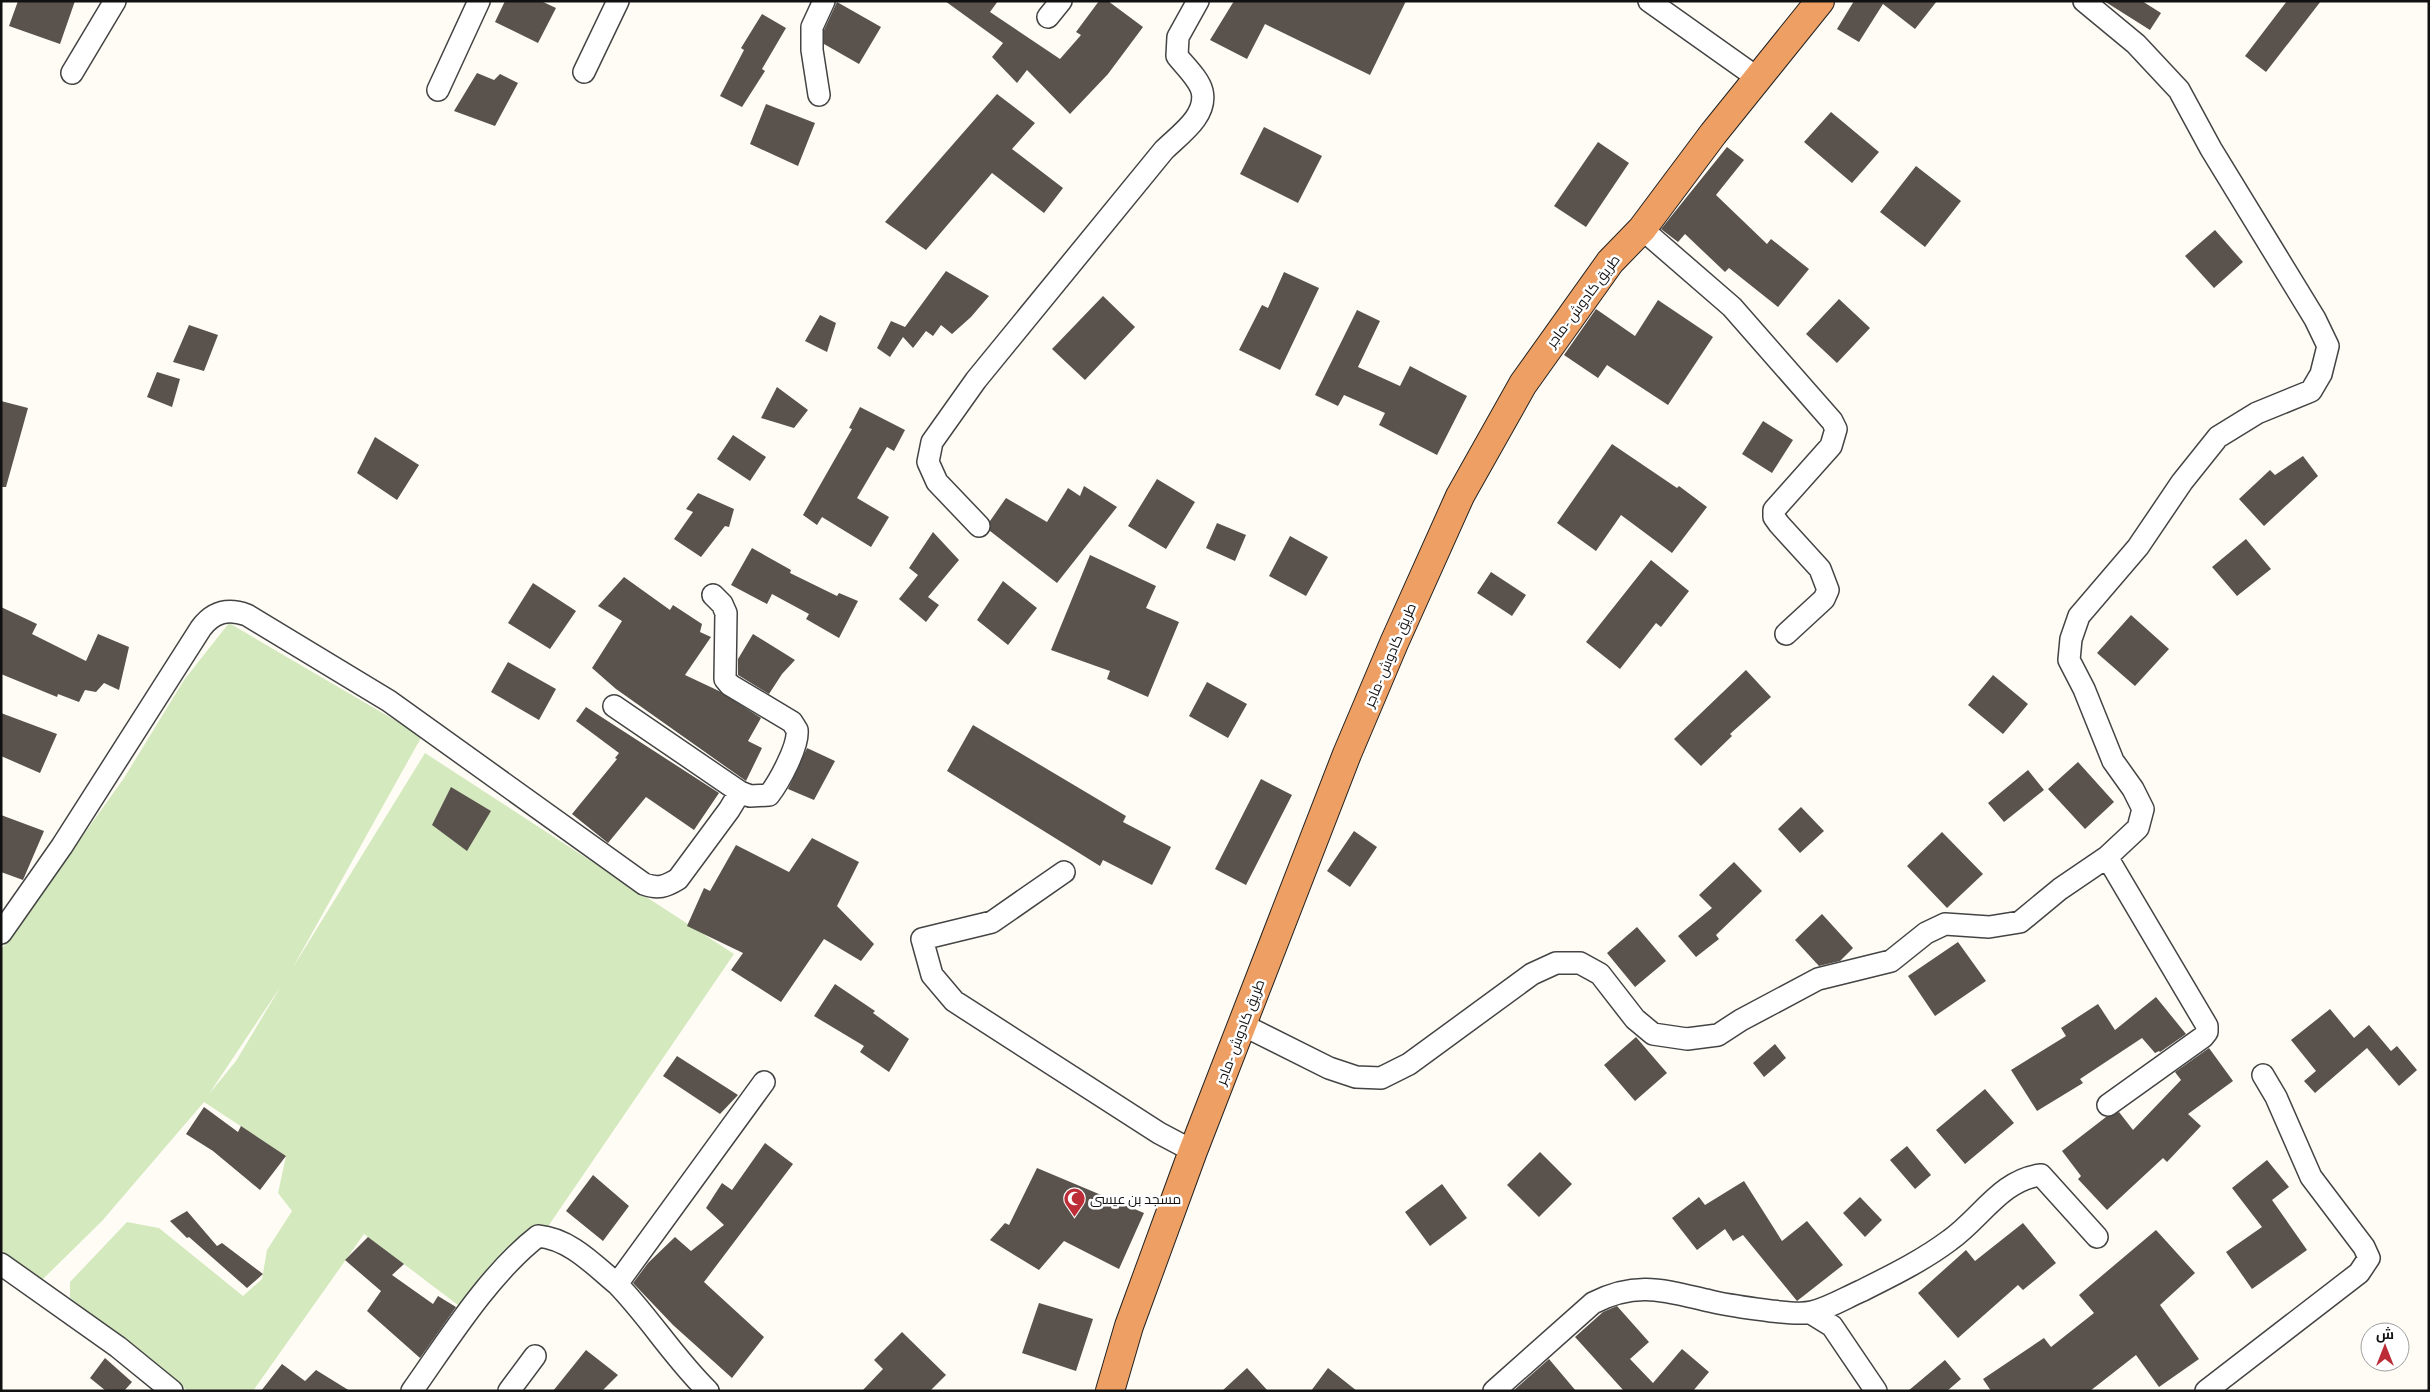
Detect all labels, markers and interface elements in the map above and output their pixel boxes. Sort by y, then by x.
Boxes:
street label: طريق كادوش -ماجر [1542,252,1624,352]
street label: طريق كادوش -ماجر [1360,600,1420,711]
street label: طريق كادوش -ماجر [1212,977,1268,1088]
mosque icon: مسجد بن عيسى [1062,1187,1086,1218]
place label: مسجد بن عيسى [1090,1191,1181,1207]
north arrow [2360,1322,2410,1372]
text: ش [2376,1326,2394,1343]

